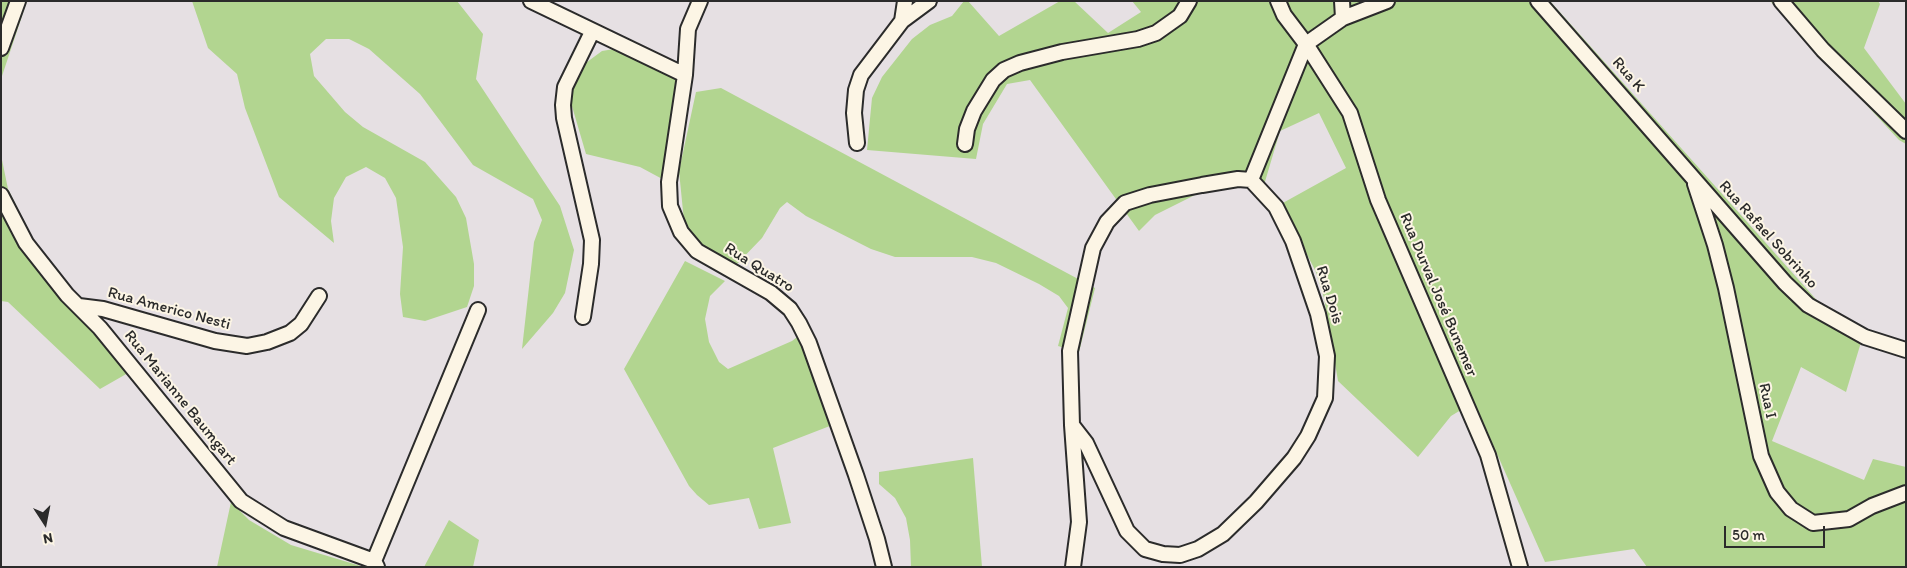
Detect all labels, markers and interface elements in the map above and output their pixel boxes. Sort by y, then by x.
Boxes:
street label: Rua K [1608,54,1648,96]
street label: Rua Rafael Sobrinho [1714,177,1822,293]
street label: Rua Durval José Bunemer [1395,210,1481,380]
street label: Rua Quatro [721,239,797,297]
street label: Rua Dois [1311,264,1347,326]
street label: Rua Americo Nesti [106,283,232,335]
street label: Rua Marianne Baumgart [120,327,240,469]
street label: Rua I [1754,381,1780,421]
north arrow [20,498,70,548]
scale bar [1727,516,1828,548]
text: 50 m [1732,526,1765,544]
text: N [42,529,54,547]

